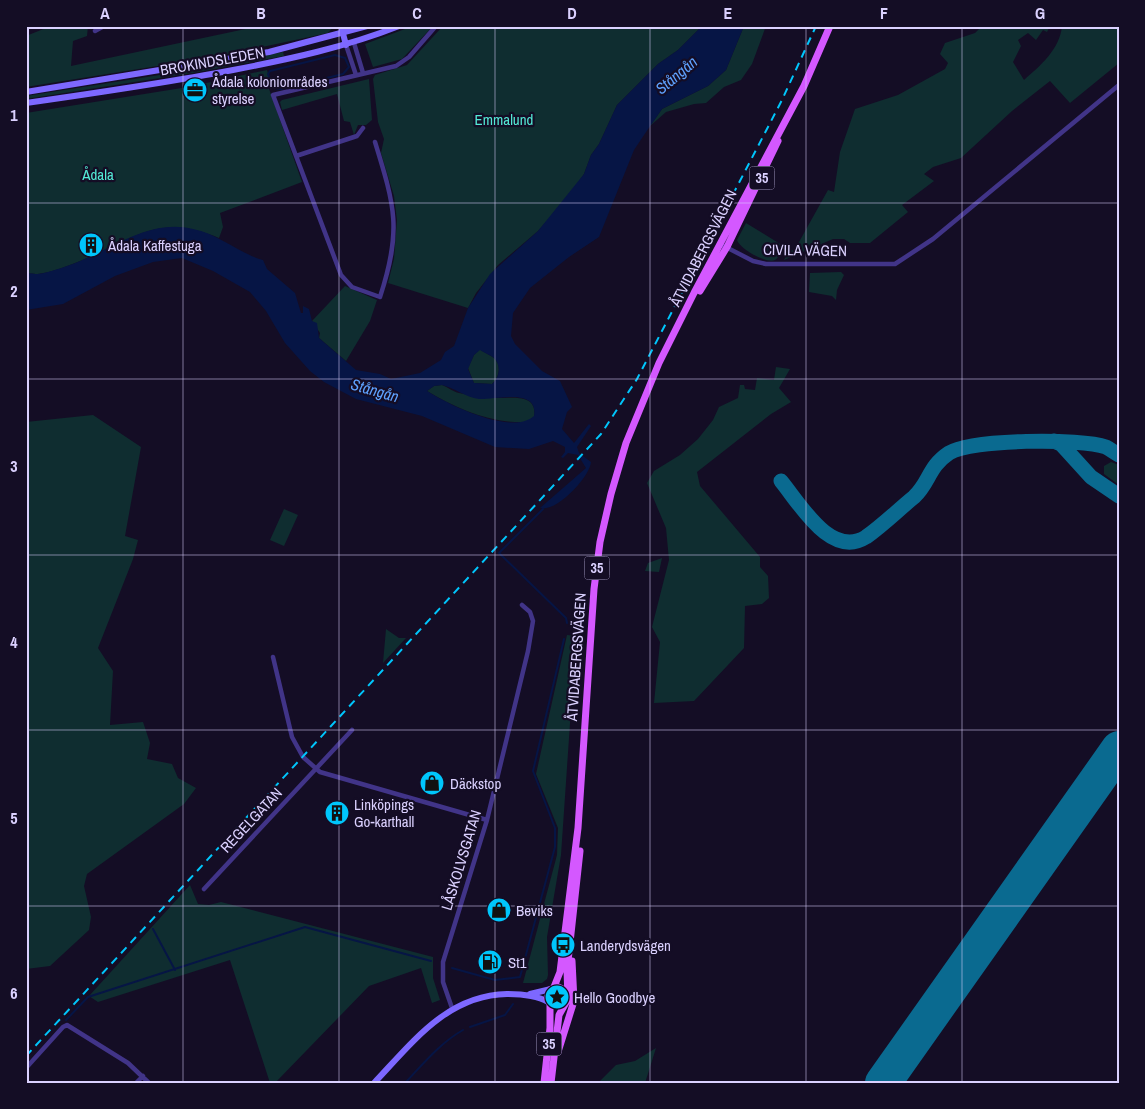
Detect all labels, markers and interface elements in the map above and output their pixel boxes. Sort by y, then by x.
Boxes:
text: A [100,2,110,24]
text: B [256,2,266,24]
text: C [412,2,422,24]
text: D [567,2,577,24]
text: E [724,2,733,24]
text: F [880,2,888,24]
text: G [1035,2,1045,24]
street label: BROKINDSLEDEN [158,42,266,80]
water label: Stångån [650,51,702,99]
place label: Ådala koloniområdes styrelse [211,71,328,109]
office icon: Ådala koloniområdes styrelse [182,77,208,103]
text: 1 [10,104,18,126]
park label: Emmalund [475,109,533,130]
park label: Ådala [81,164,114,185]
road number: 35 [750,167,774,190]
street label: ÅTVIDABERGSVÄGEN [664,186,742,311]
building icon: Ådala Kaffestuga [78,232,104,258]
place label: Ådala Kaffestuga [107,235,202,256]
street label: CIVILA VÄGEN [763,239,847,261]
text: 2 [10,280,18,302]
water label: Stångån [348,373,402,407]
text: 3 [10,455,18,477]
road number: 35 [584,556,610,580]
street label: ÅTVIDABERGSVÄGEN [561,592,591,723]
text: 4 [10,631,18,653]
shop icon: Däckstop [419,770,445,796]
place label: Däckstop [450,773,501,794]
street label: REGELGATAN [215,783,287,857]
place label: Linköpings Go-karthall [354,794,414,832]
building icon: Linköpings Go-karthall [324,800,350,826]
text: 5 [10,807,18,829]
street label: LÅSKOLVSGATAN [436,807,486,913]
shop icon: Beviks [486,897,512,923]
place label: Beviks [516,900,553,921]
bus stop icon: Landerydsvägen [550,932,576,958]
place label: Landerydsvägen [580,935,671,956]
fuel station icon: St1 [477,949,503,975]
place label: St1 [508,952,527,973]
text: 6 [10,982,18,1004]
place icon: Hello Goodbye [544,984,570,1010]
place label: Hello Goodbye [574,987,656,1008]
road number: 35 [536,1032,562,1056]

